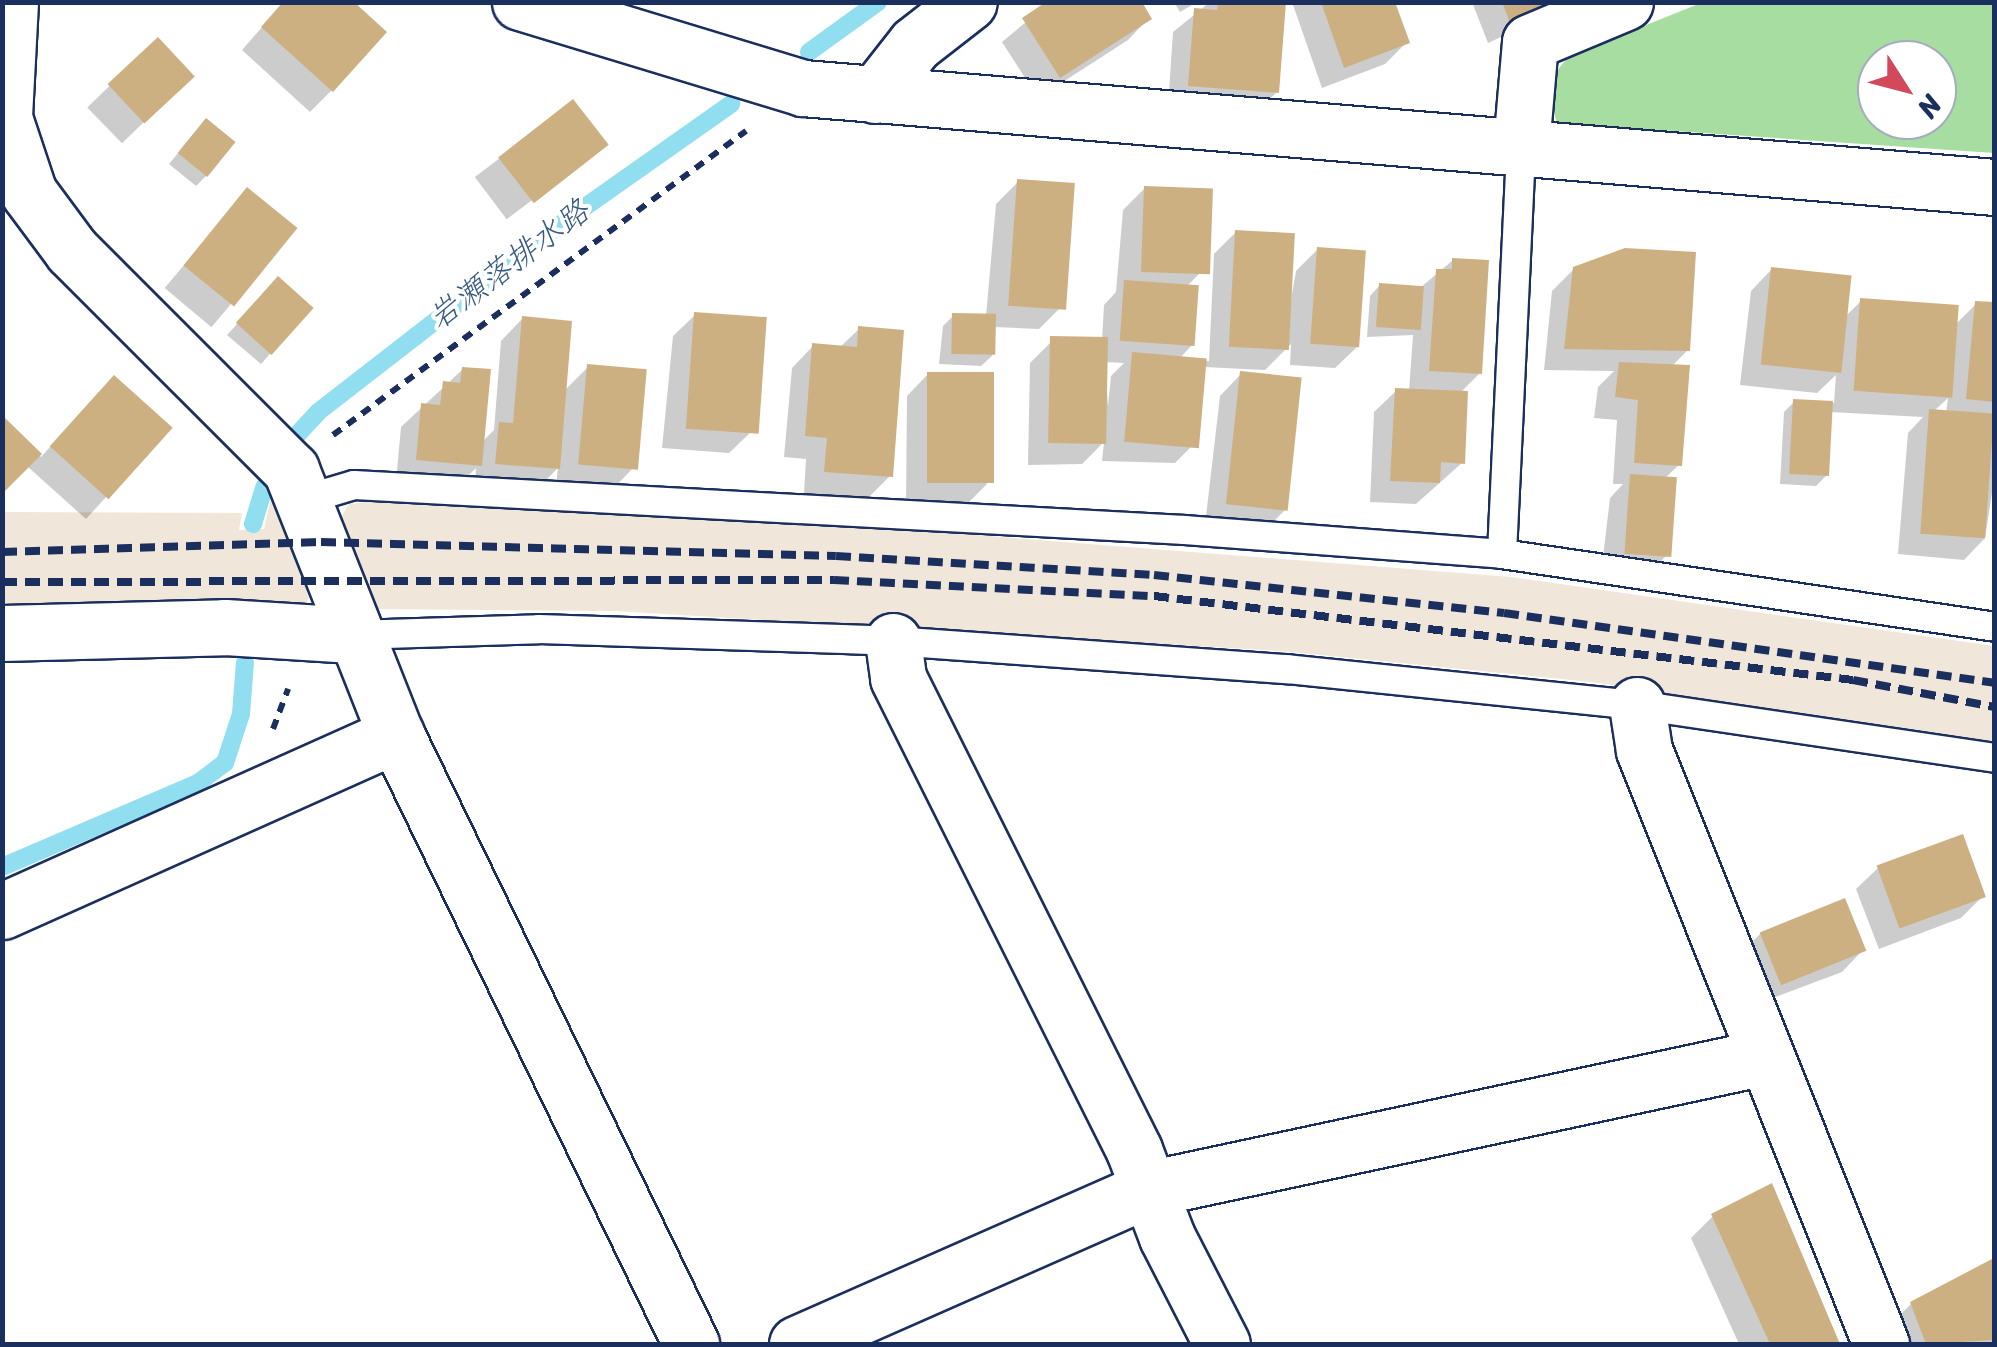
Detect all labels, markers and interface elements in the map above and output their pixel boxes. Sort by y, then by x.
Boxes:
north arrow [1857,40,1957,140]
text: N [1905,85,1956,129]
water label: 岩瀬落排水路 [421,192,597,338]

